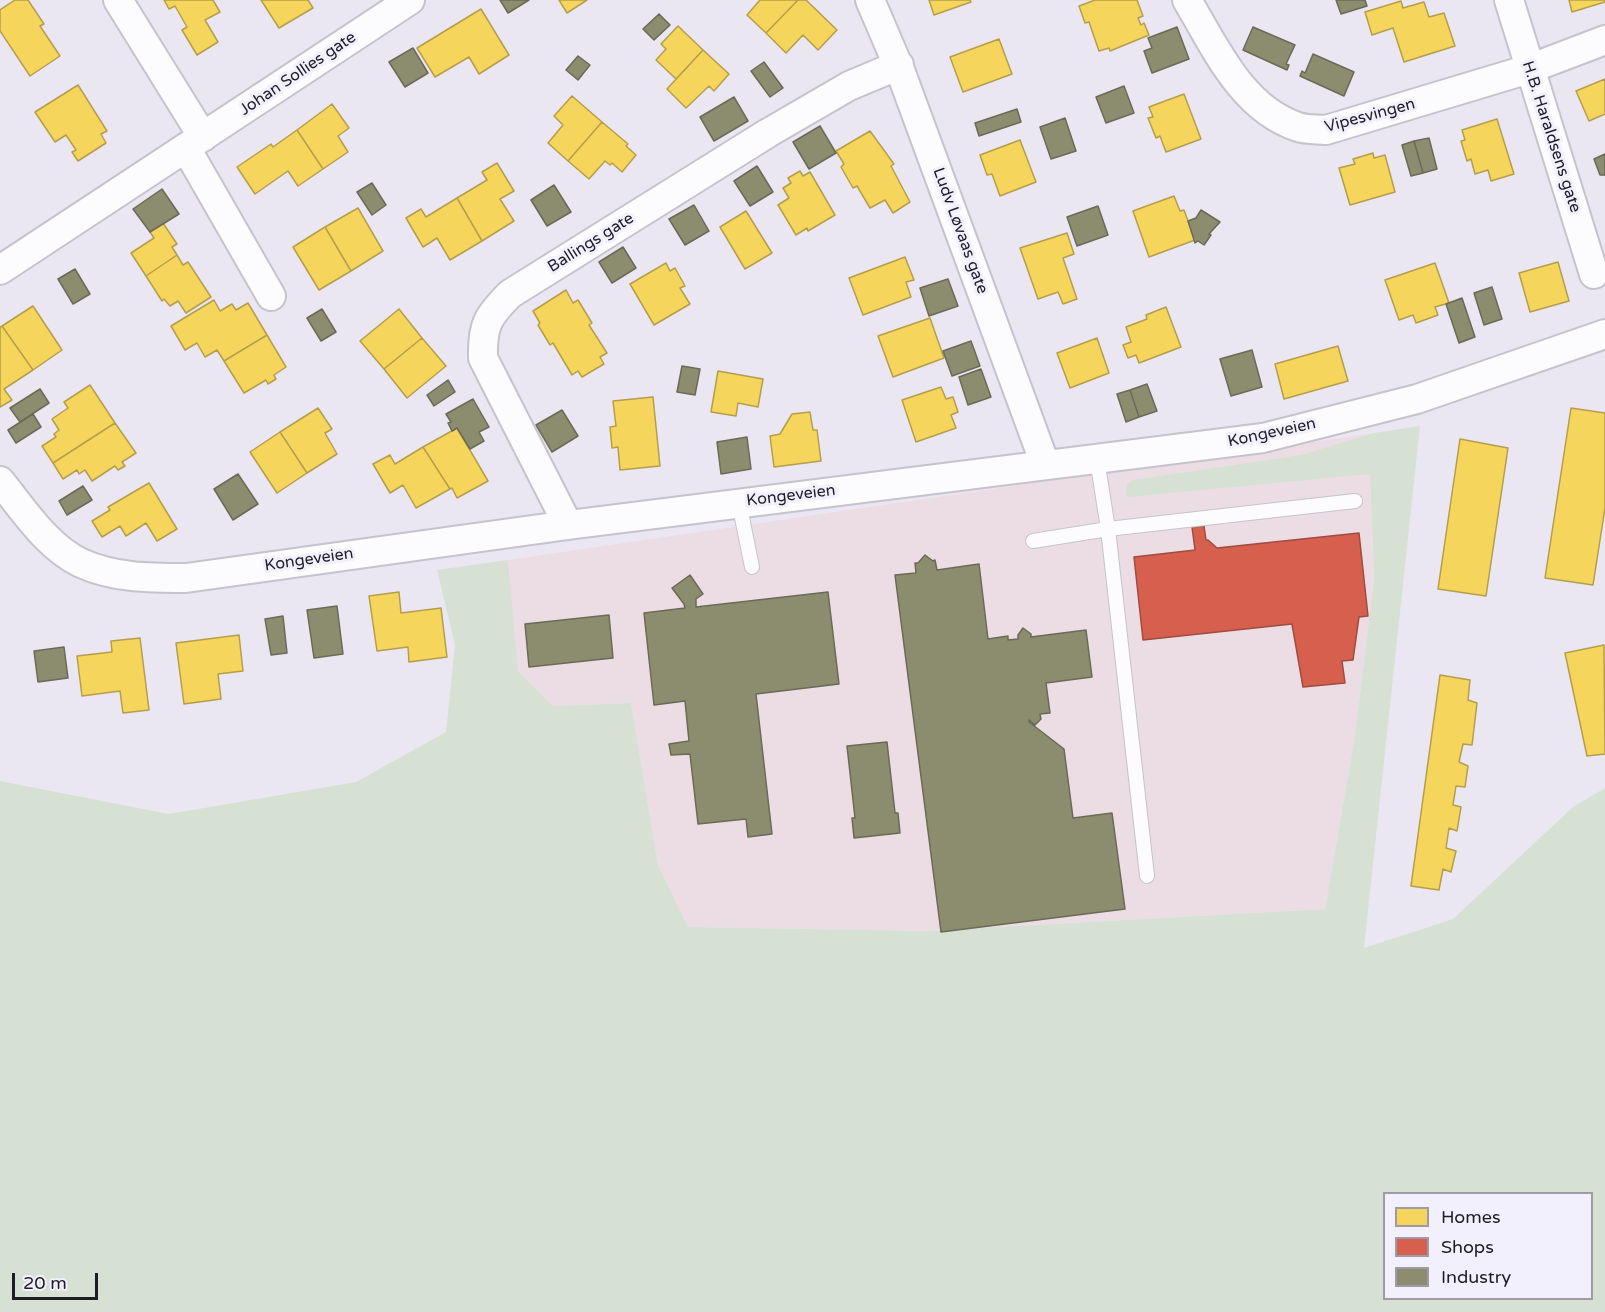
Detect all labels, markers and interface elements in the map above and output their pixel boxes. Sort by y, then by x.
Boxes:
street label: Johan Sollies gate [236,28,360,120]
street label: H.B. Haraldsens gate [1517,59,1585,215]
street label: Vipesvingen [1323,95,1417,137]
street label: Ludv Løvaas gate [928,165,992,297]
street label: Ballings gate [545,209,637,277]
street label: Kongeveien [1226,414,1318,452]
street label: Kongeveien [745,481,837,511]
street label: Kongeveien [263,544,355,576]
legend [1383,1192,1593,1300]
text: Homes [1441,1206,1501,1228]
text: Shops [1441,1236,1494,1258]
scale bar [15,1261,100,1299]
text: Industry [1441,1266,1511,1288]
text: 20 m [23,1272,67,1294]

